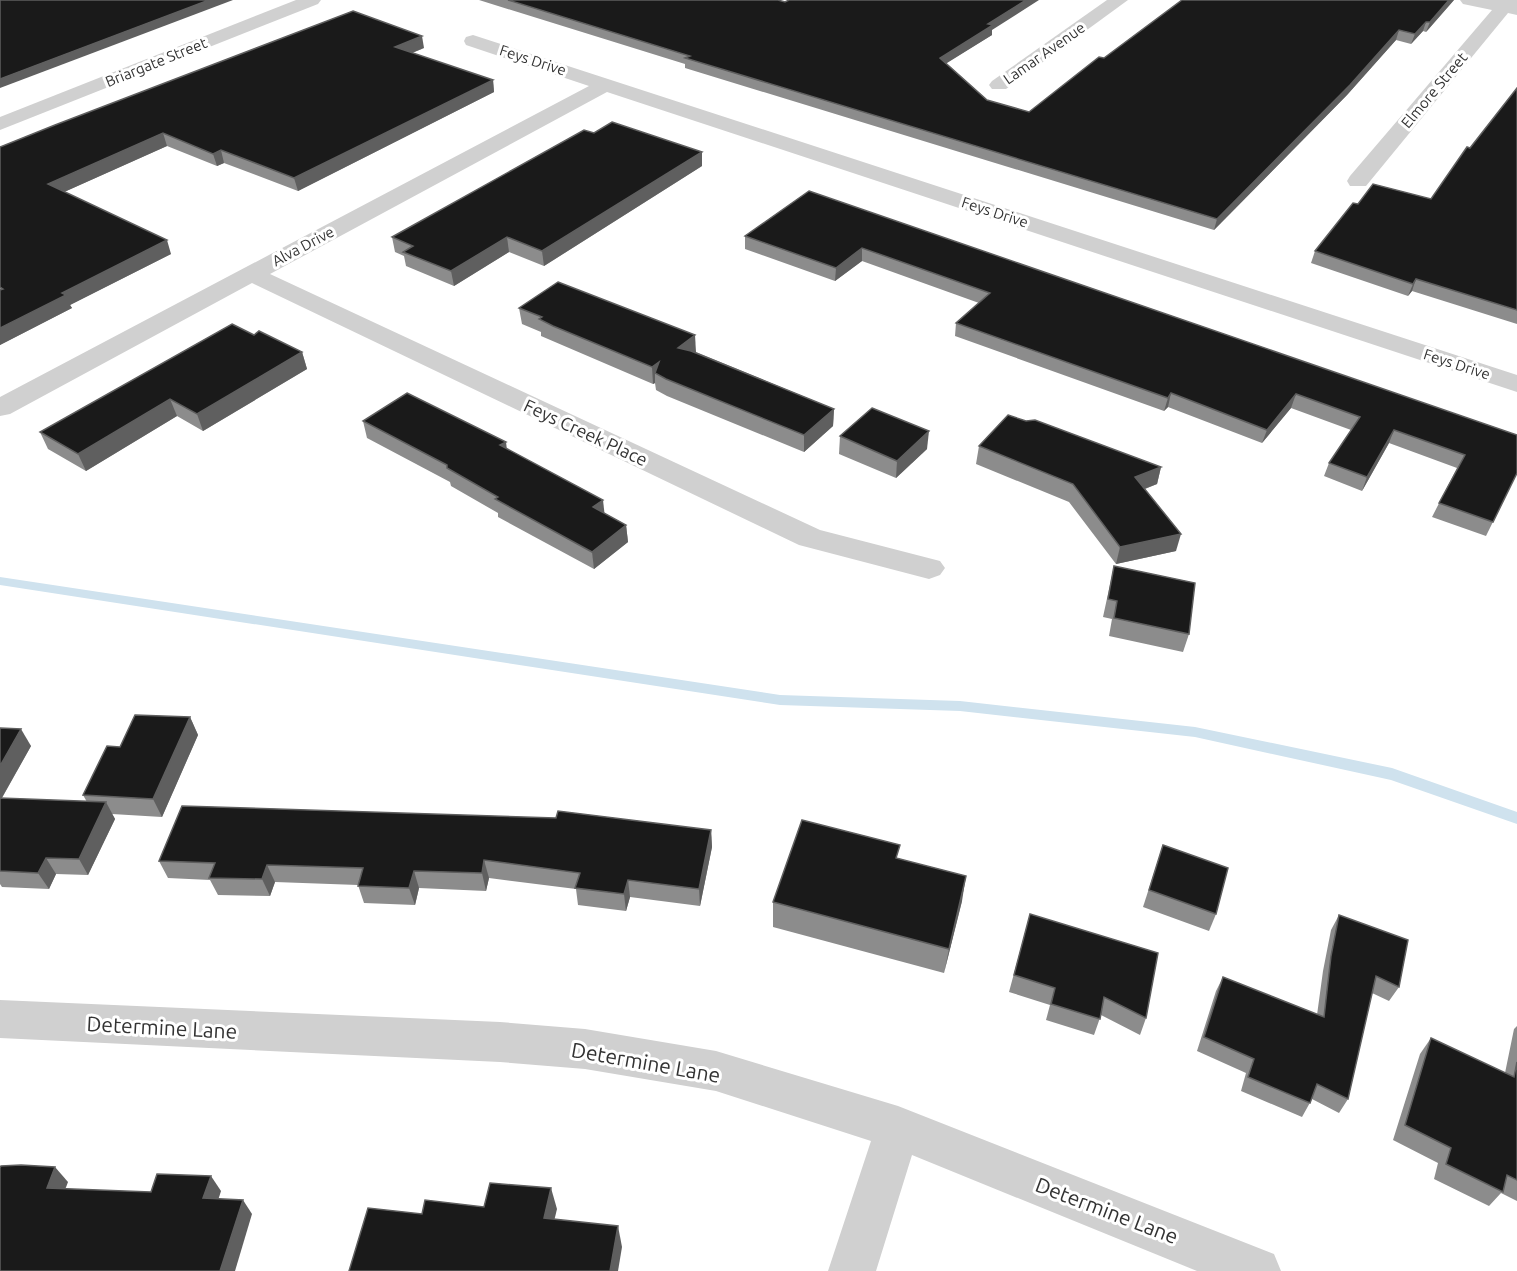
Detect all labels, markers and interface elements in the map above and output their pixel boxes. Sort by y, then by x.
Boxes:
street label: Lamar Avenue [1000,19,1088,87]
street label: Briargate Street [103,34,209,90]
street label: Feys Drive [498,41,568,79]
street label: Elmore Street [1397,49,1471,131]
street label: Feys Drive [960,193,1030,231]
street label: Alva Drive [269,223,337,269]
street label: Feys Drive [1422,345,1492,383]
street label: Feys Creek Place [521,395,651,469]
street label: Determine Lane [86,1011,238,1043]
street label: Determine Lane [570,1037,722,1087]
street label: Determine Lane [1032,1172,1182,1248]

